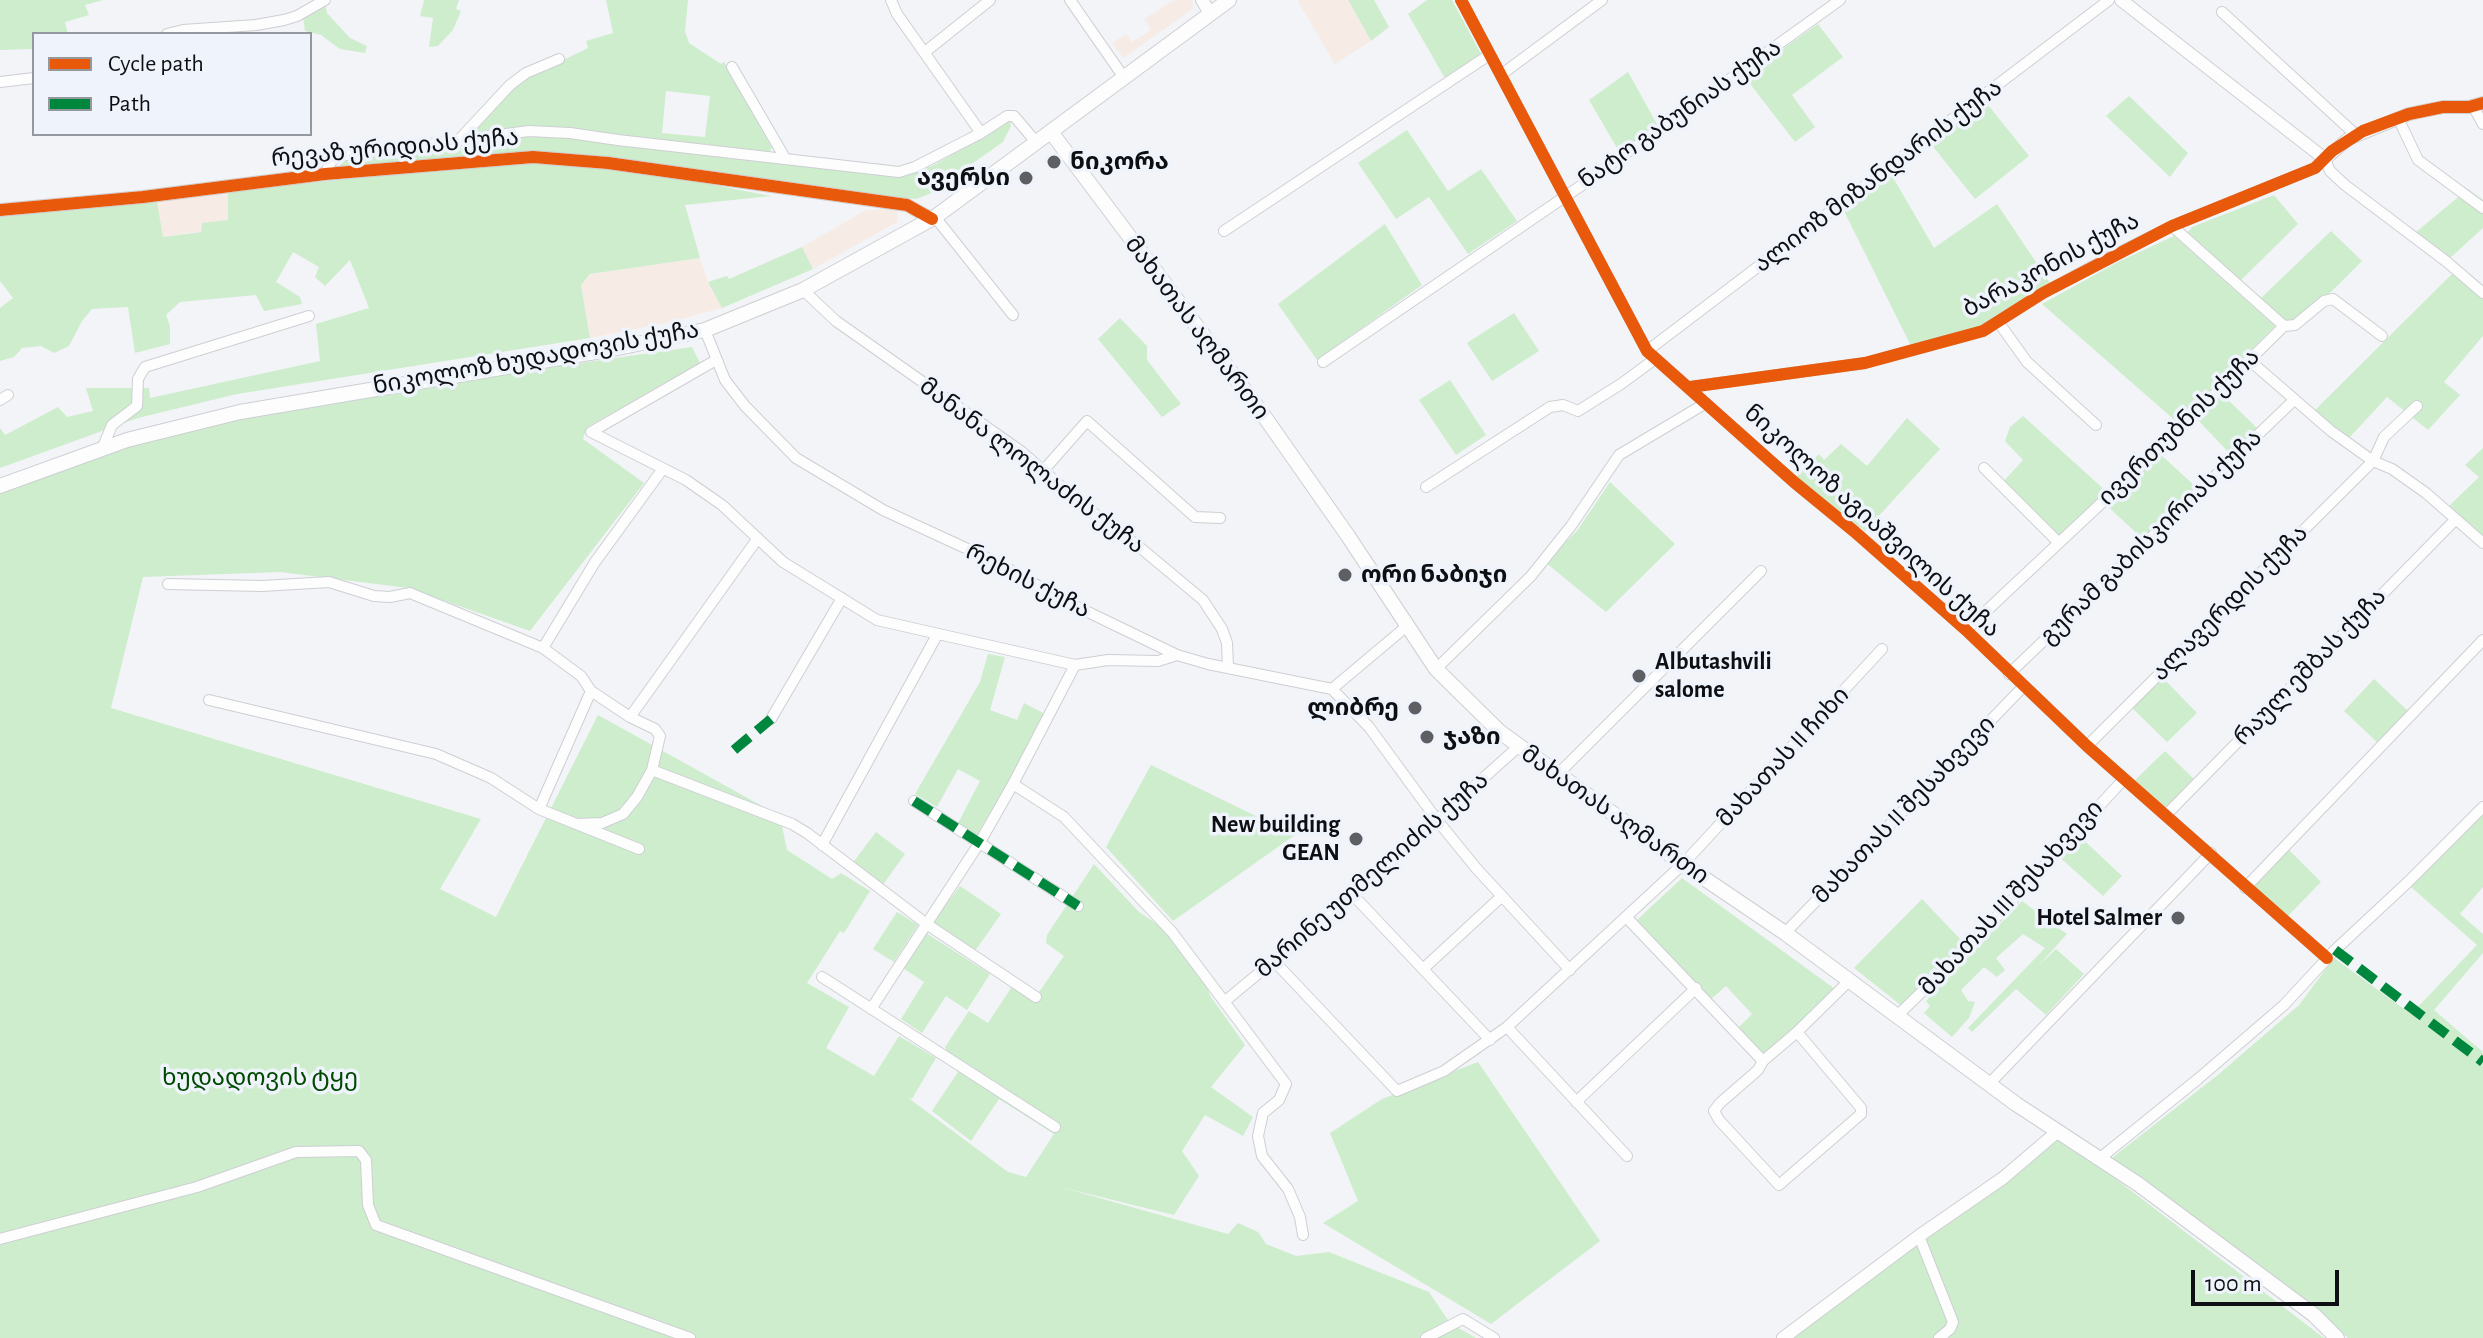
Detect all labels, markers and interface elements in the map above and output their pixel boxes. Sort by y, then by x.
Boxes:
legend [32,32,312,136]
street label: ნატო გაბუნიას ქუჩა [1573,33,1787,195]
text: Cycle path [108,52,204,76]
street label: ალიოზ მიზანდარის ქუჩა [1748,73,2008,279]
text: Path [108,92,151,116]
street label: რევაზ ურიდიას ქუჩა [270,123,520,173]
place label: ნიკორა [1070,148,1169,176]
marker: ნიკორა [1045,153,1063,171]
place label: ავერსი [917,164,1010,192]
marker: ავერსი [1017,169,1035,187]
street label: ბარაკონის ქუჩა [1958,206,2144,324]
street label: მახათას აღმართი [1119,230,1275,426]
street label: ნიკოლოზ ხუდადოვის ქუჩა [371,315,701,401]
street label: ივერთუბნის ქუჩა [2092,342,2266,512]
street label: მანანა ლოლაძის ქუჩა [914,372,1150,560]
street label: ნიკოლოზ აგიაშვილის ქუჩა [1738,398,2006,644]
street label: გურამ გაბისკირიას ქუჩა [2034,423,2268,651]
street label: ალავერდის ქუჩა [2146,519,2314,687]
street label: რეხის ქუჩა [961,537,1095,625]
place label: ორი ნაბიჯი [1361,561,1507,589]
marker: ორი ნაბიჯი [1336,566,1354,584]
street label: რაულ ეშბას ქუჩა [2228,582,2392,752]
place label: Albutashvili salome [1655,648,1772,704]
marker: Albutashvili salome [1630,667,1648,685]
street label: მახათას II ჩიხი [1711,681,1855,833]
place label: ლიბრე [1307,694,1399,722]
marker: ლიბრე [1406,699,1424,717]
street label: მახათას II შესახვევი [1807,710,2001,910]
place label: ჯაზი [1443,723,1501,751]
marker: ჯაზი [1418,728,1436,746]
street label: მახათას აღმართი [1516,739,1714,891]
street label: მარინე უთმელიძის ქუჩა [1249,766,1495,984]
street label: მახათას III შესახვევი [1913,794,2109,1002]
place label: New building GEAN [1211,811,1340,867]
marker: New building GEAN [1347,830,1365,848]
place label: Hotel Salmer [2036,904,2162,932]
marker: Hotel Salmer [2169,909,2187,927]
park label: ხუდადოვის ტყე [162,1064,358,1092]
scale bar [2195,1254,2343,1304]
text: 100 m [2205,1272,2262,1296]

